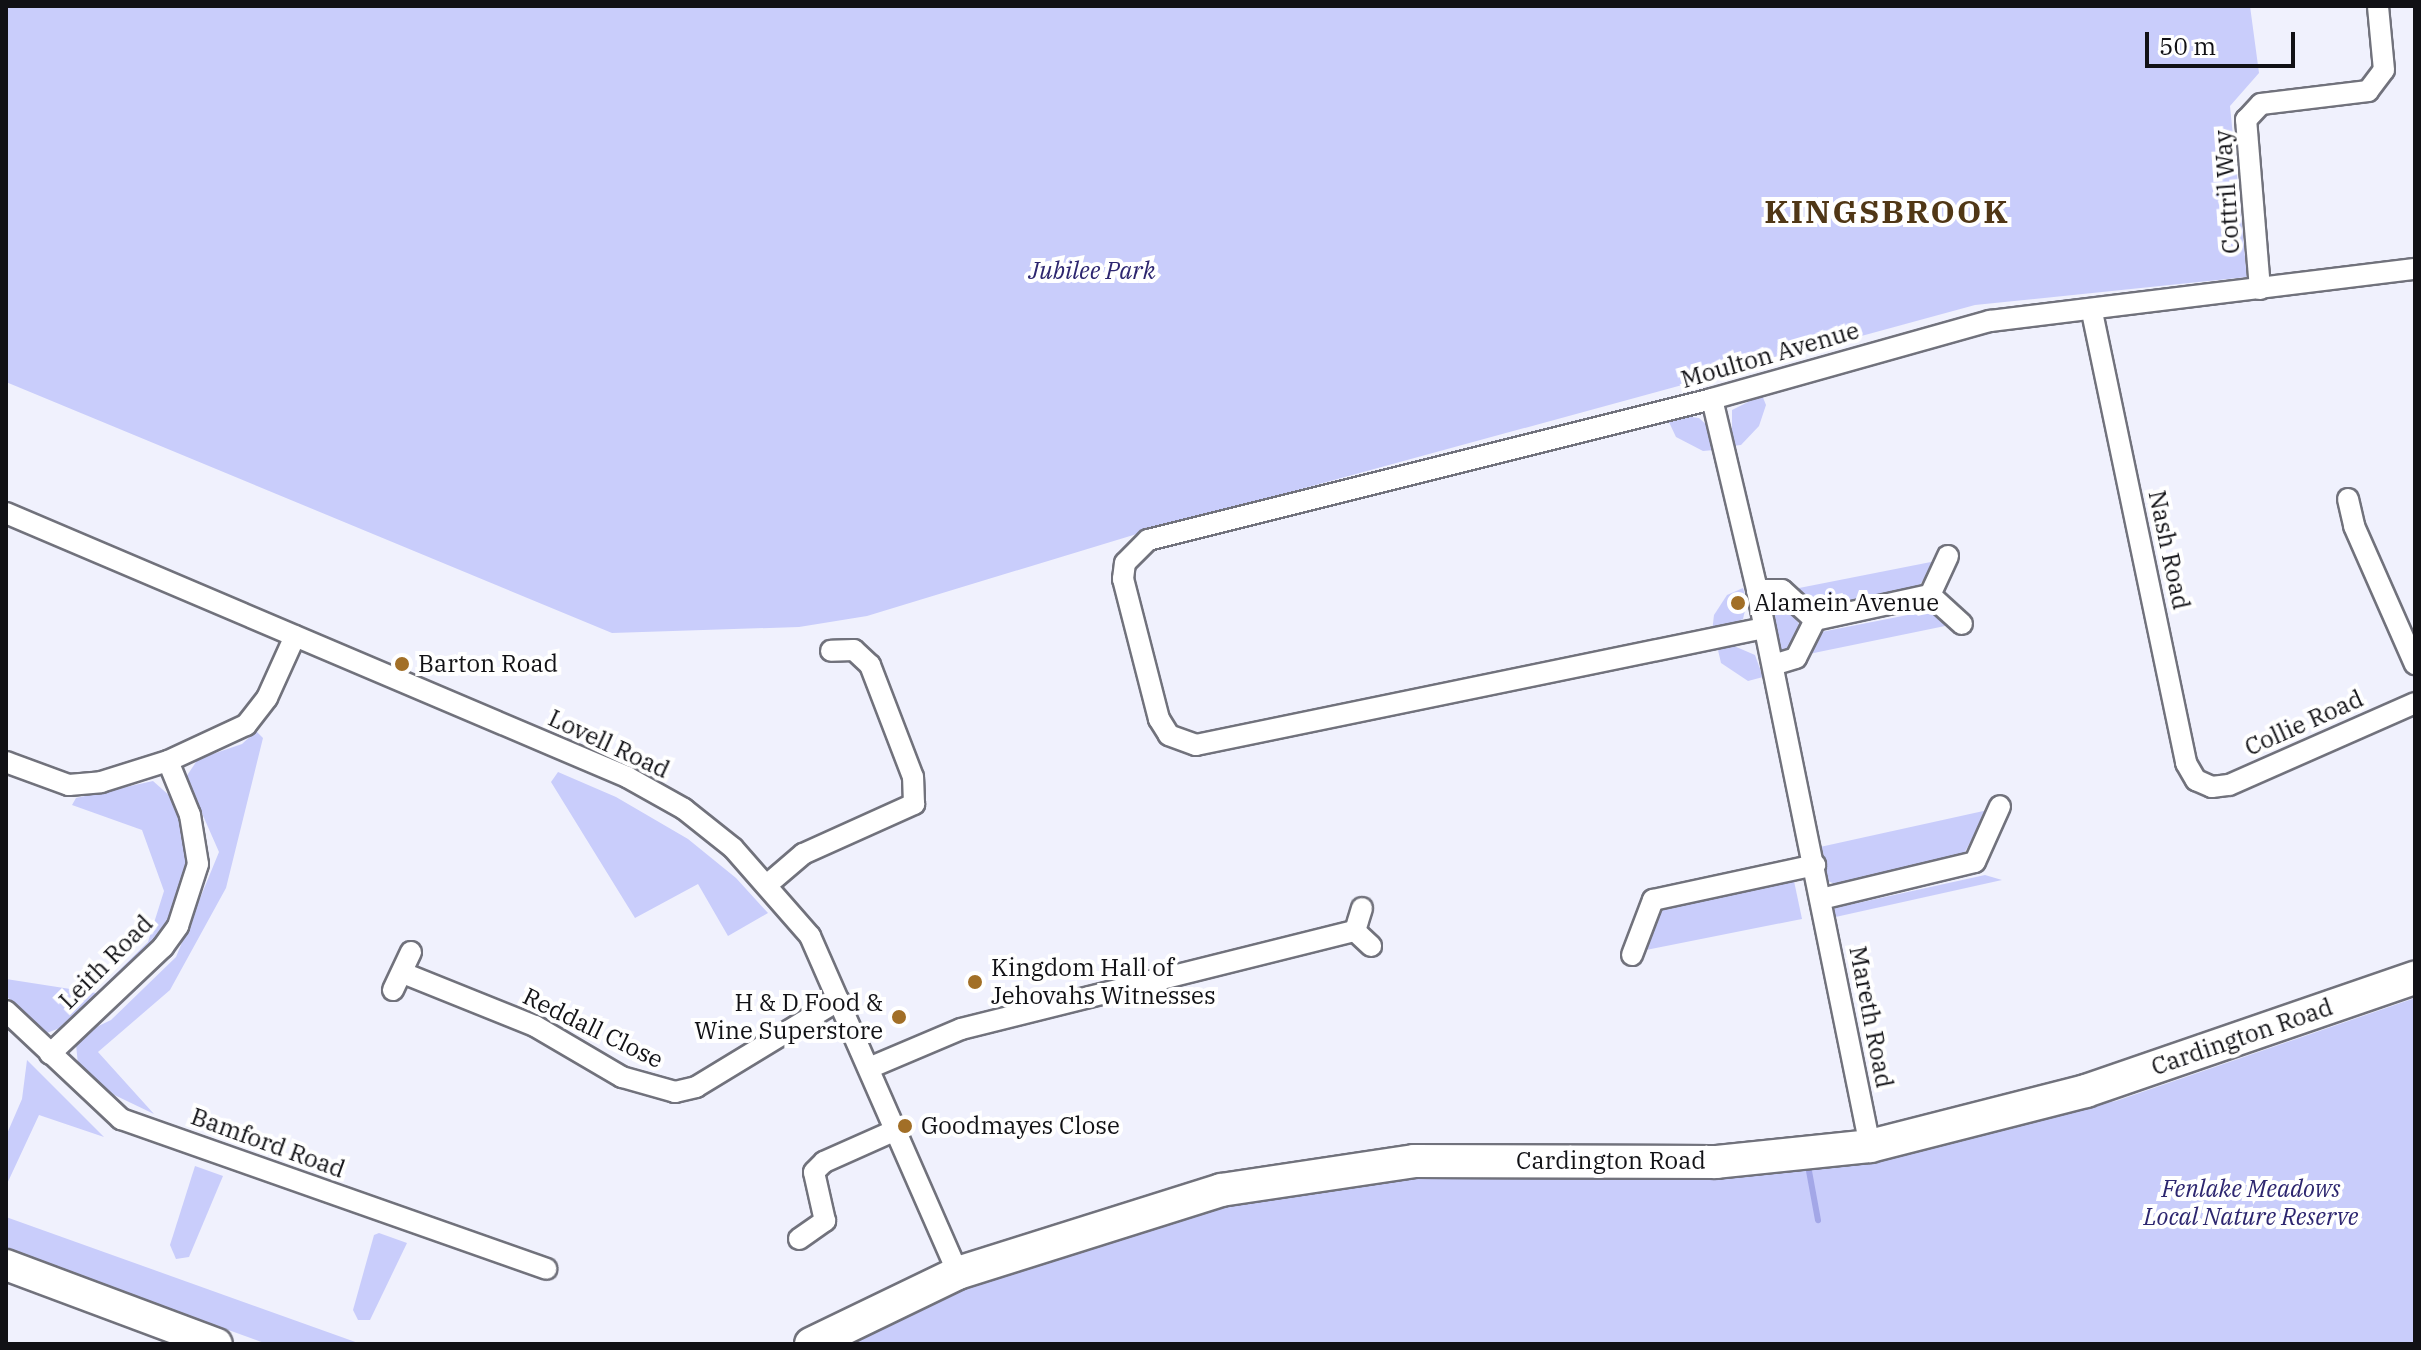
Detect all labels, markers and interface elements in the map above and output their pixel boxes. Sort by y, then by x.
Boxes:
scale bar [2149,16,2299,66]
text: 50 m [2159,30,2216,62]
street label: Cottril Way [2208,129,2246,255]
district label: KINGSBROOK [1764,192,2010,230]
park label: Jubilee Park [1029,257,1155,285]
street label: Moulton Avenue [1678,316,1862,394]
street label: Nash Road [2142,488,2196,612]
place label: Alamein Avenue [1754,589,1939,617]
marker: Alamein Avenue [1729,594,1747,612]
place label: Barton Road [418,650,558,678]
marker: Barton Road [393,655,411,673]
street label: Collie Road [2240,684,2368,762]
street label: Lovell Road [544,703,674,785]
street label: Leith Road [53,909,159,1015]
street label: Mareth Road [1843,944,1899,1090]
place label: Kingdom Hall of Jehovahs Witnesses [991,954,1216,1010]
marker: Kingdom Hall of Jehovahs Witnesses [966,973,984,991]
street label: Reddall Close [518,982,668,1074]
place label: H & D Food & Wine Superstore [694,989,883,1045]
street label: Cardington Road [2148,992,2336,1082]
marker: H & D Food & Wine Superstore [890,1008,908,1026]
street label: Bamford Road [187,1102,349,1184]
place label: Goodmayes Close [921,1112,1120,1140]
marker: Goodmayes Close [896,1117,914,1135]
street label: Cardington Road [1516,1147,1706,1175]
park label: Fenlake Meadows Local Nature Reserve [2144,1175,2358,1231]

